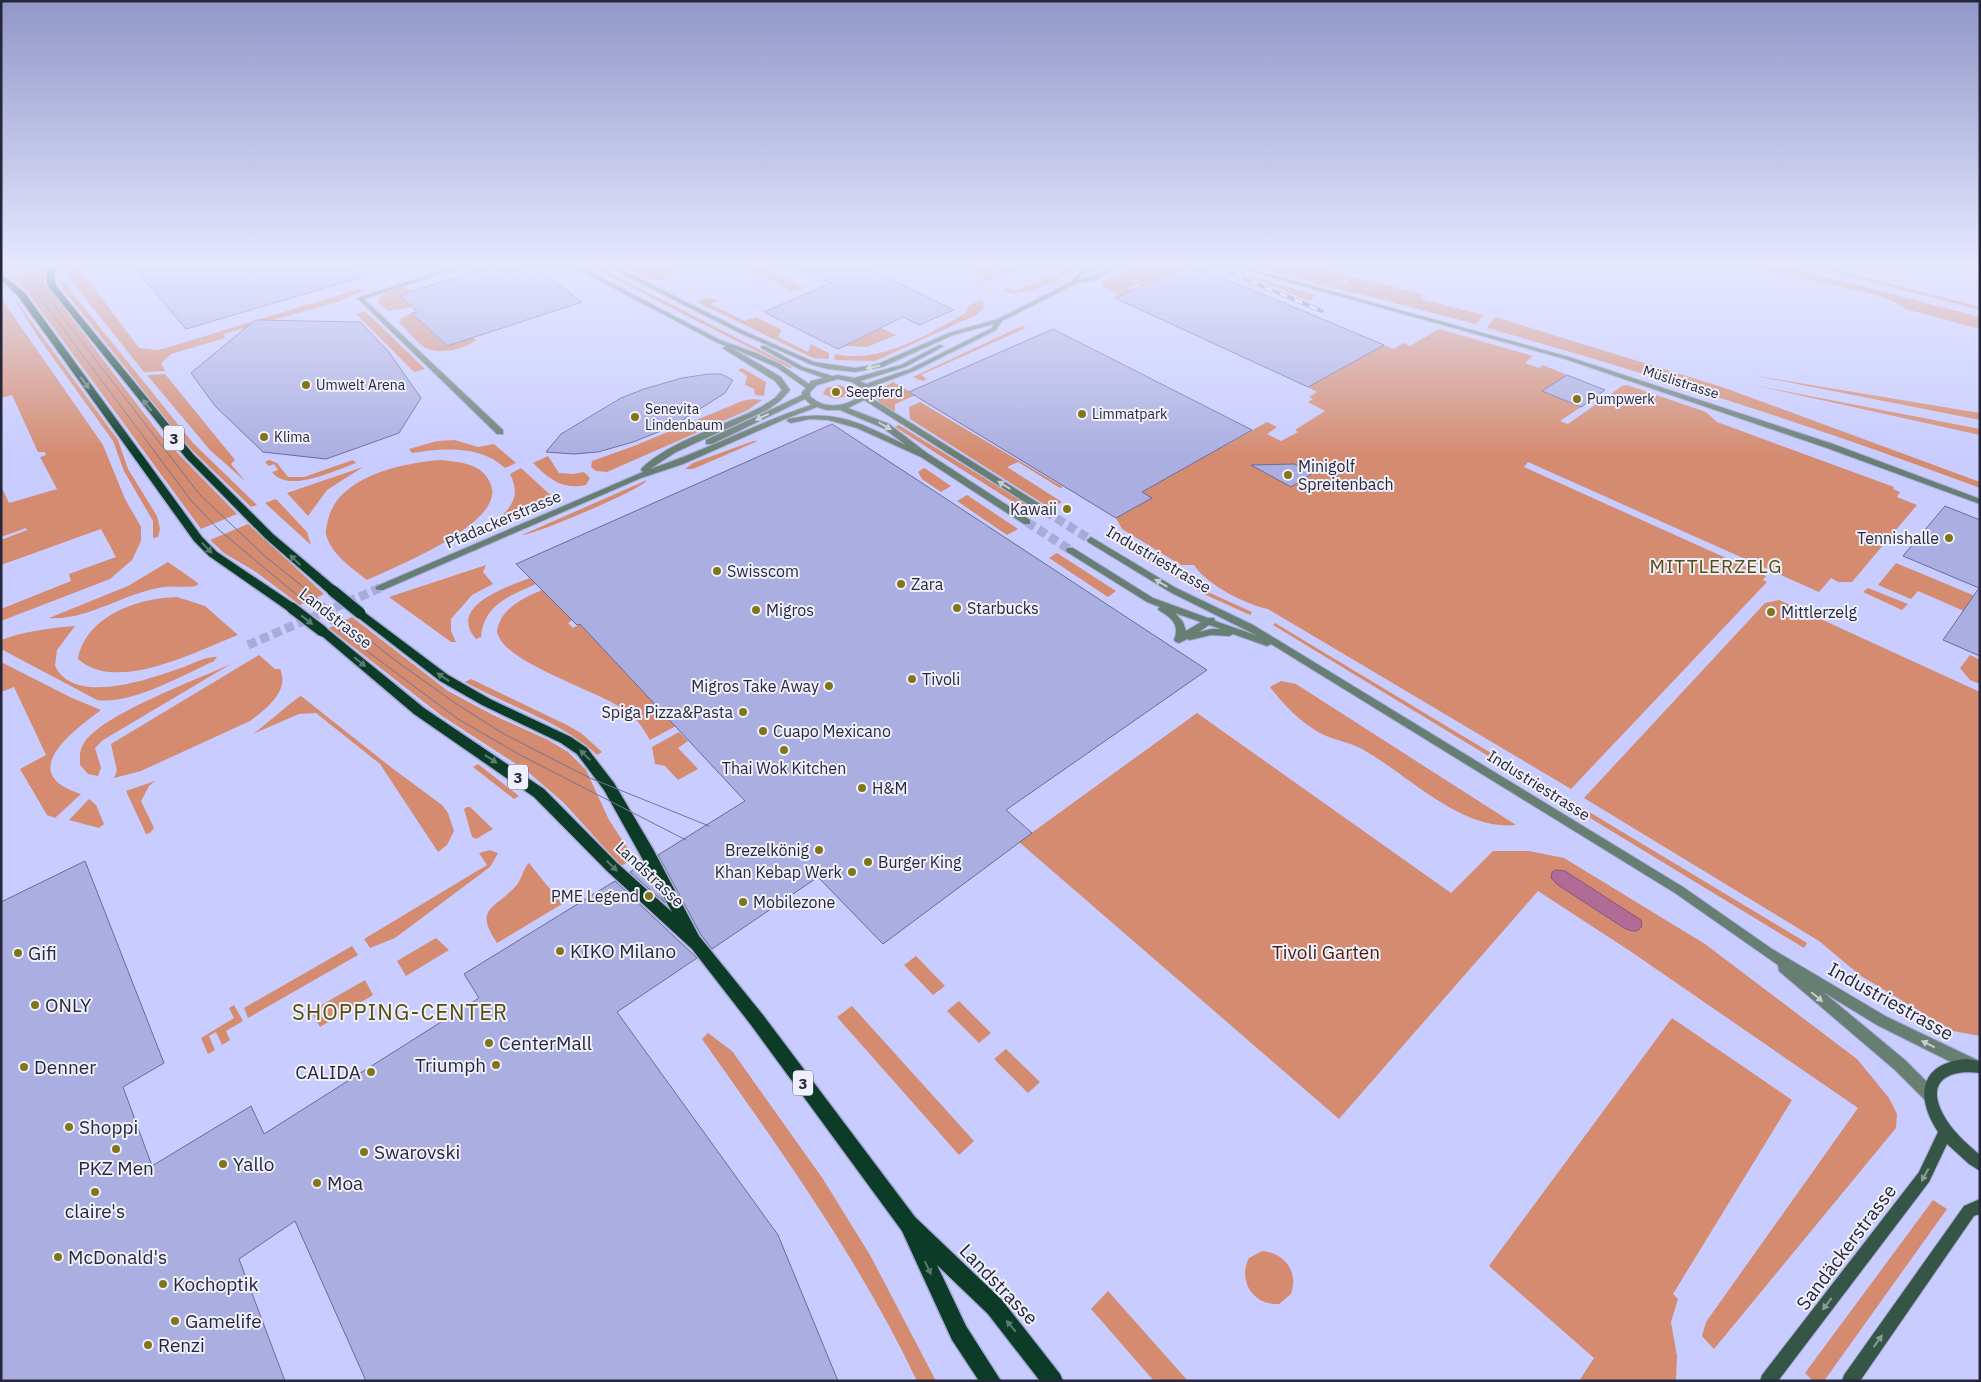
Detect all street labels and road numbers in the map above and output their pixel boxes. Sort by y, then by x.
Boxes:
street label: Müslistrasse [1641,361,1722,403]
road number: 3 [164,426,184,450]
street label: Pfadackerstrasse [442,485,564,552]
street label: Industriestrasse [1103,521,1215,597]
street label: Landstrasse [296,583,377,653]
street label: Industriestrasse [1484,745,1594,825]
road number: 3 [508,764,528,790]
street label: Landstrasse [611,837,689,911]
street label: Industriestrasse [1824,957,1958,1045]
road number: 3 [793,1070,813,1096]
street label: Sandäckerstrasse [1791,1179,1901,1315]
street label: Landstrasse [955,1239,1043,1329]

